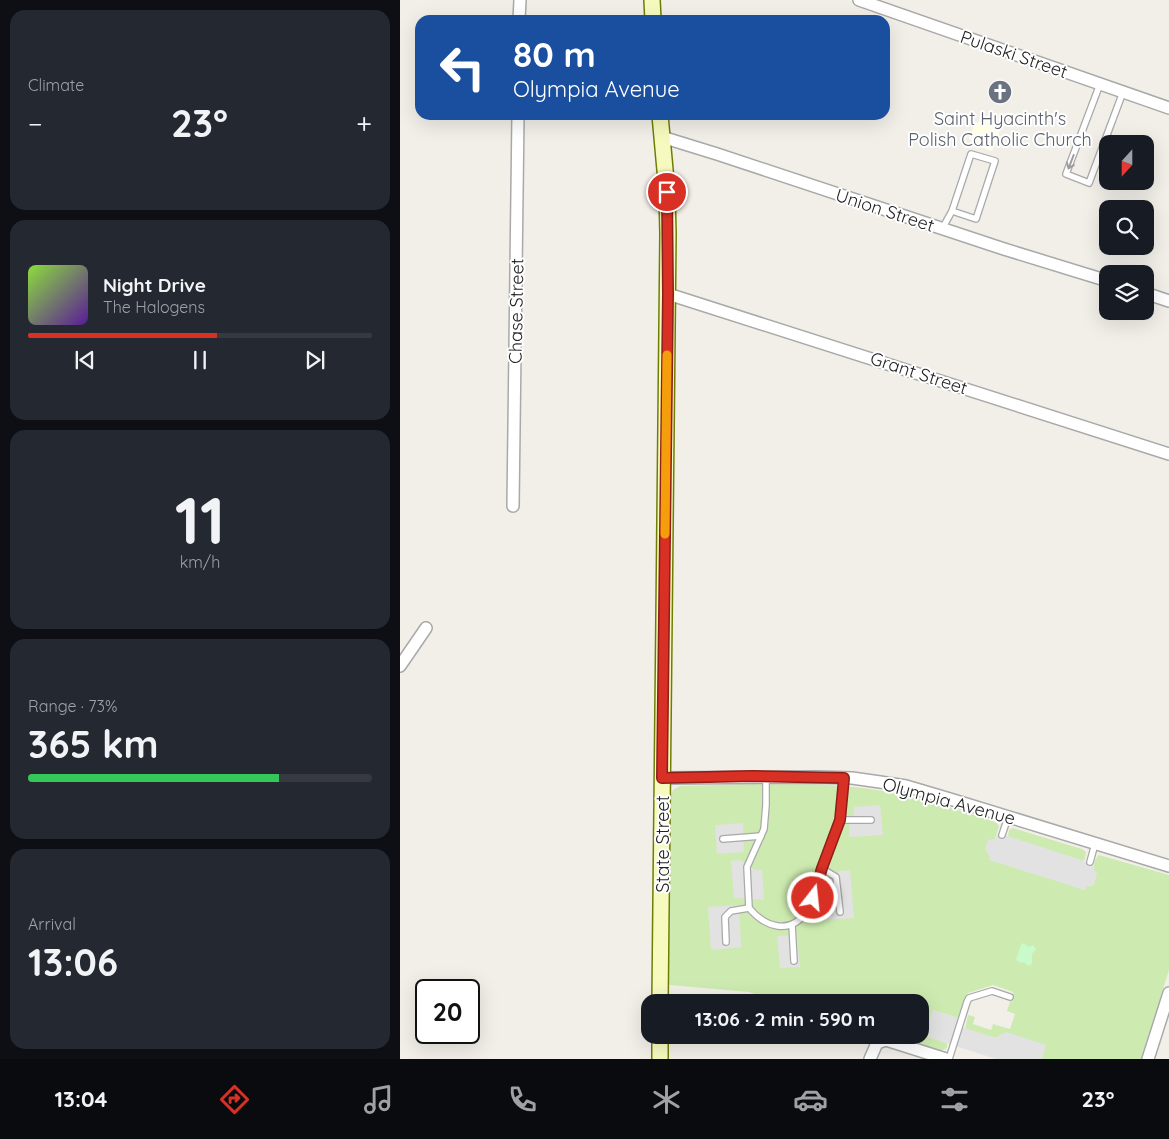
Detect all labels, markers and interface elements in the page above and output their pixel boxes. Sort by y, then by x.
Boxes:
street label: Pulaski Street [957,25,1071,83]
text: 80 m [513,32,596,76]
icon: left [430,35,495,100]
text: Climate [28,75,84,95]
text: Olympia Avenue [513,75,680,103]
church icon: Saint Hyacinth's Polish Catholic Church [987,79,1013,105]
text: 23° [171,99,228,147]
text: − [28,106,43,141]
text: + [356,106,372,141]
place label: Saint Hyacinth's Polish Catholic Church [908,107,1092,151]
north arrow [1099,135,1154,190]
map controls [1099,135,1154,320]
one-way arrow [1066,154,1075,169]
pin [646,171,688,213]
icon: arrive [653,178,681,206]
street label: Union Street [833,183,937,237]
button: search [1099,200,1154,255]
street label: Chase Street [504,258,528,364]
button: layers [1099,265,1154,320]
text: Night Drive [103,273,206,297]
text: The Halogens [103,297,205,317]
icon: previous [71,346,99,374]
icon: pause [186,346,214,374]
icon: next [301,346,329,374]
street label: Grant Street [868,346,970,400]
text: 11 [175,479,225,560]
text: km/h [180,552,220,572]
text: Range · 73% [28,696,117,716]
text: 365 km [28,720,159,768]
street label: Olympia Avenue [880,772,1018,830]
street label: State Street [651,795,674,893]
position arrow [786,871,838,923]
text: Arrival [28,914,76,934]
text: 13:06 [28,938,118,986]
speed limit sign: 20 [415,979,480,1044]
text: 13:06 · 2 min · 590 m [695,1007,875,1031]
icon: directions [217,1082,252,1117]
icon: music [361,1082,396,1117]
icon: phone [505,1082,540,1117]
icon: climate [649,1082,684,1117]
icon: car [793,1082,828,1117]
icon: filters [937,1082,972,1117]
text: 13:04 [55,1085,107,1113]
text: 23° [1081,1085,1114,1113]

